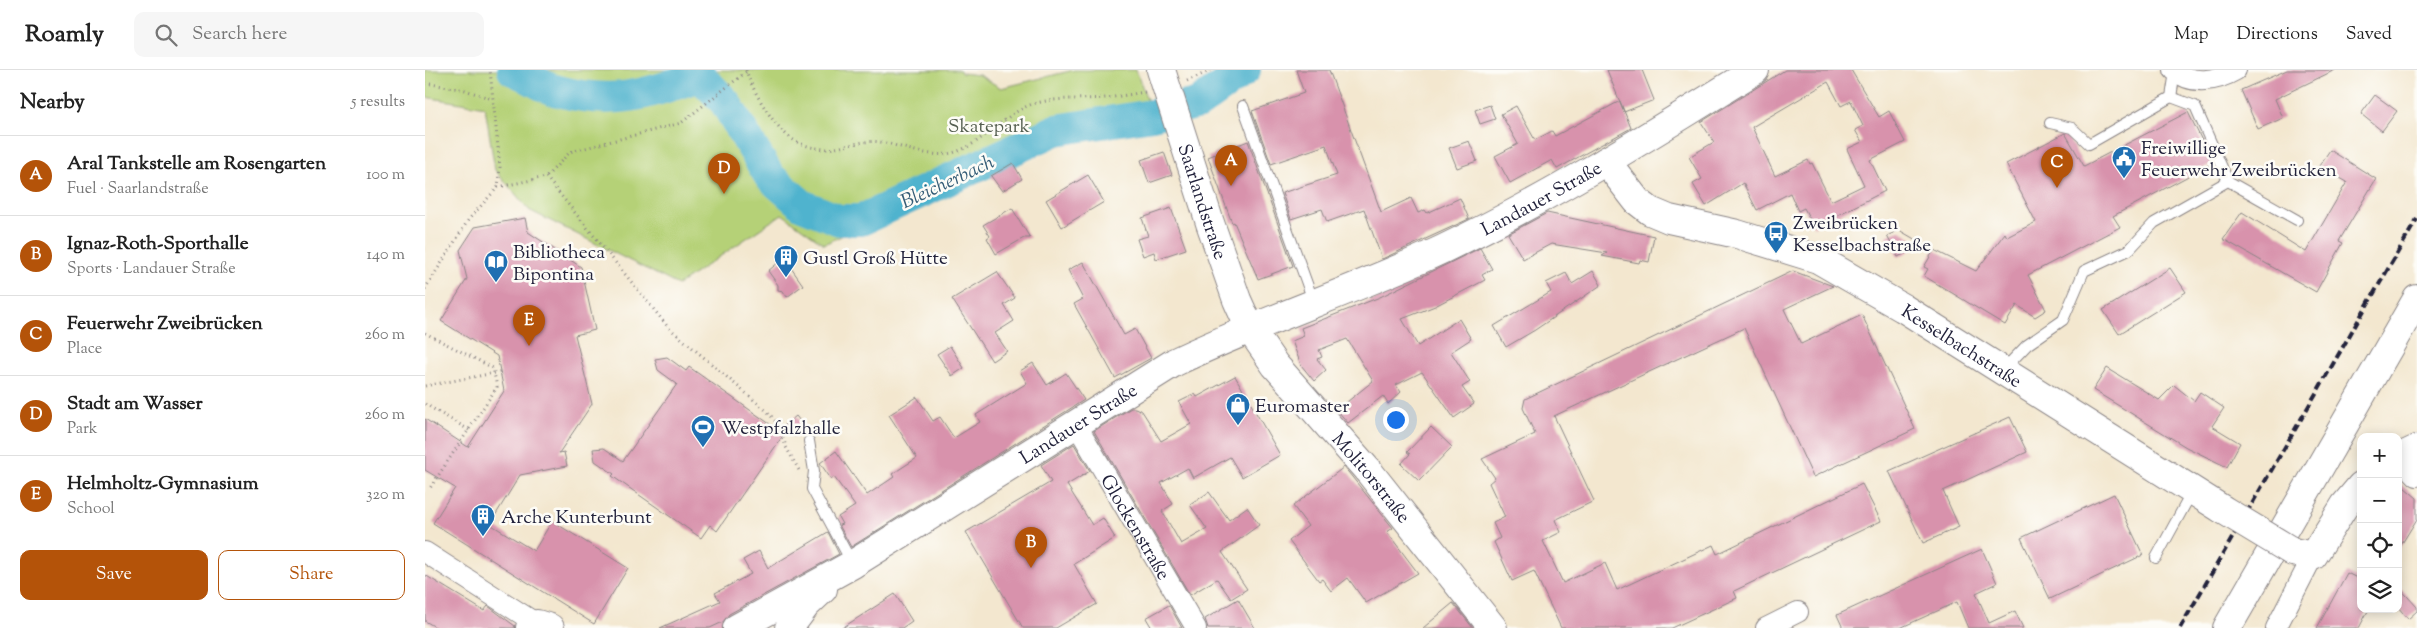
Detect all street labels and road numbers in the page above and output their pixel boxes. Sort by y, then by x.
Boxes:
street label: Saarlandstraße [1170,141,1233,264]
street label: Landauer Straße [1477,156,1608,244]
street label: Kesselbachstraße [1895,299,2027,396]
street label: Landauer Straße [1015,378,1143,472]
street label: Molitorstraße [1324,427,1416,530]
street label: Glockenstraße [1093,470,1176,586]

